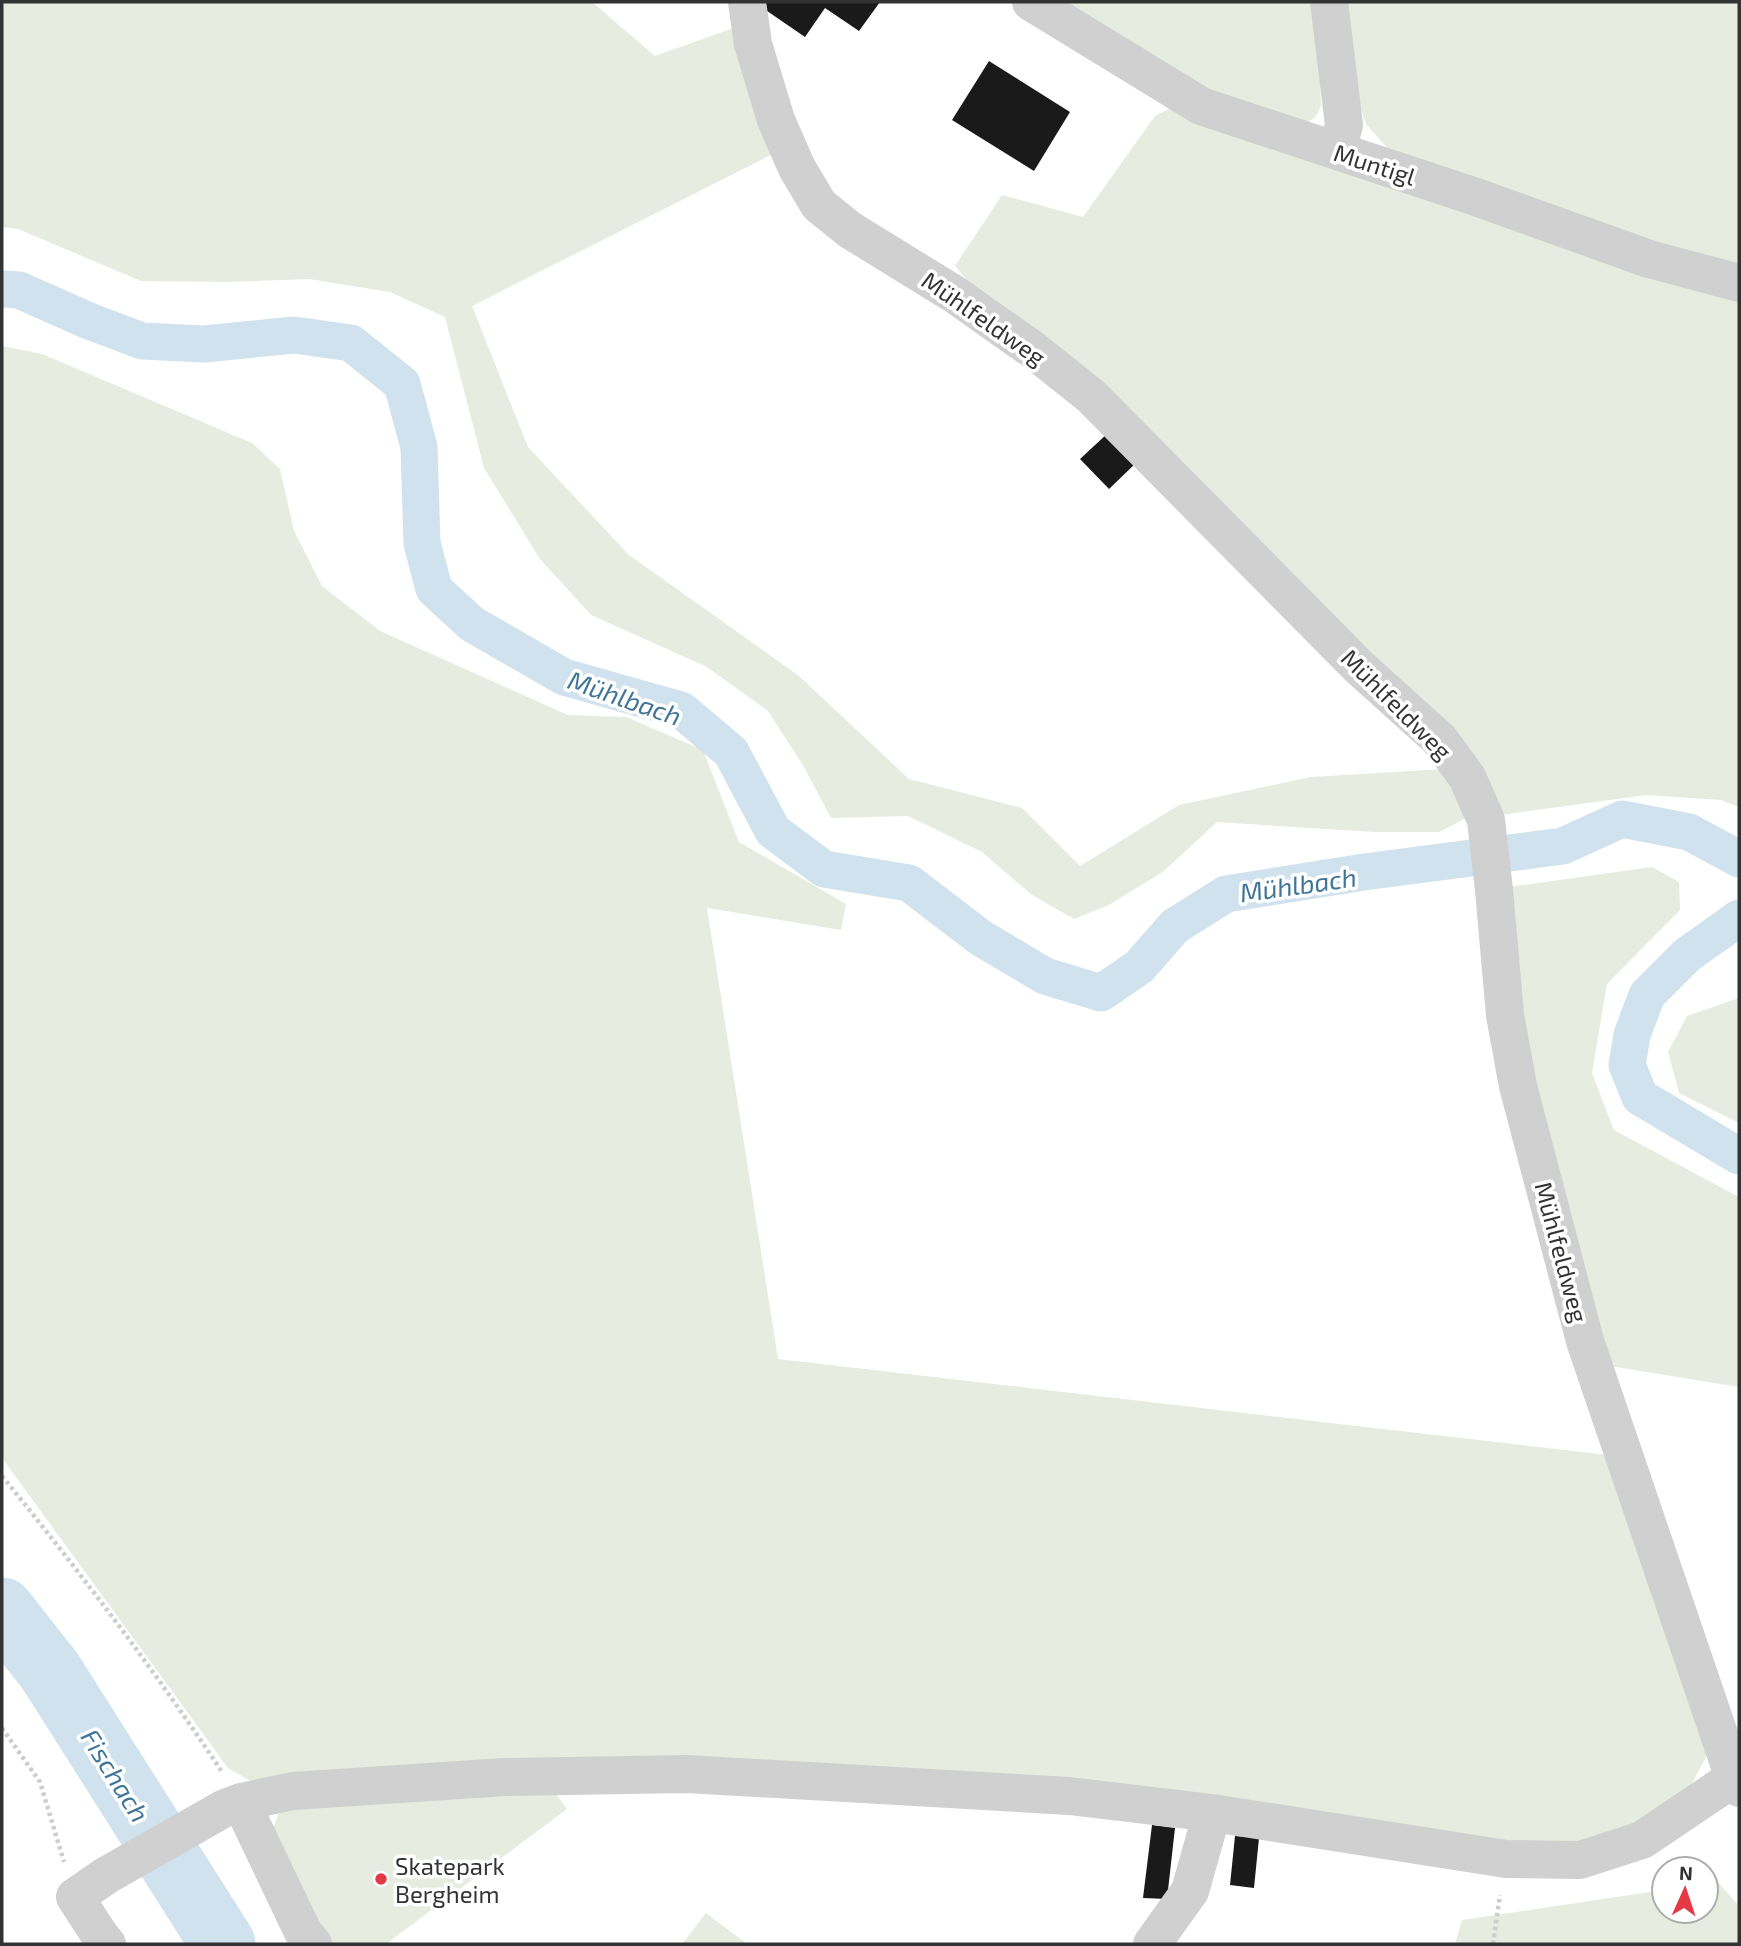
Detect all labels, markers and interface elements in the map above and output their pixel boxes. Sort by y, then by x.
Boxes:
street label: Muntigl [1330,137,1420,191]
street label: Mühlfeldweg [917,265,1051,371]
street label: Mühlfeldweg [1336,643,1458,765]
water label: Mühlbach [564,663,686,731]
water label: Mühlbach [1238,860,1358,908]
street label: Mühlfeldweg [1529,1179,1595,1325]
water label: Fischach [75,1723,157,1827]
place label: Skatepark Bergheim [395,1851,505,1908]
north arrow [1650,1855,1720,1925]
text: N [1678,1861,1693,1884]
marker: Skatepark Bergheim [373,1871,389,1887]

